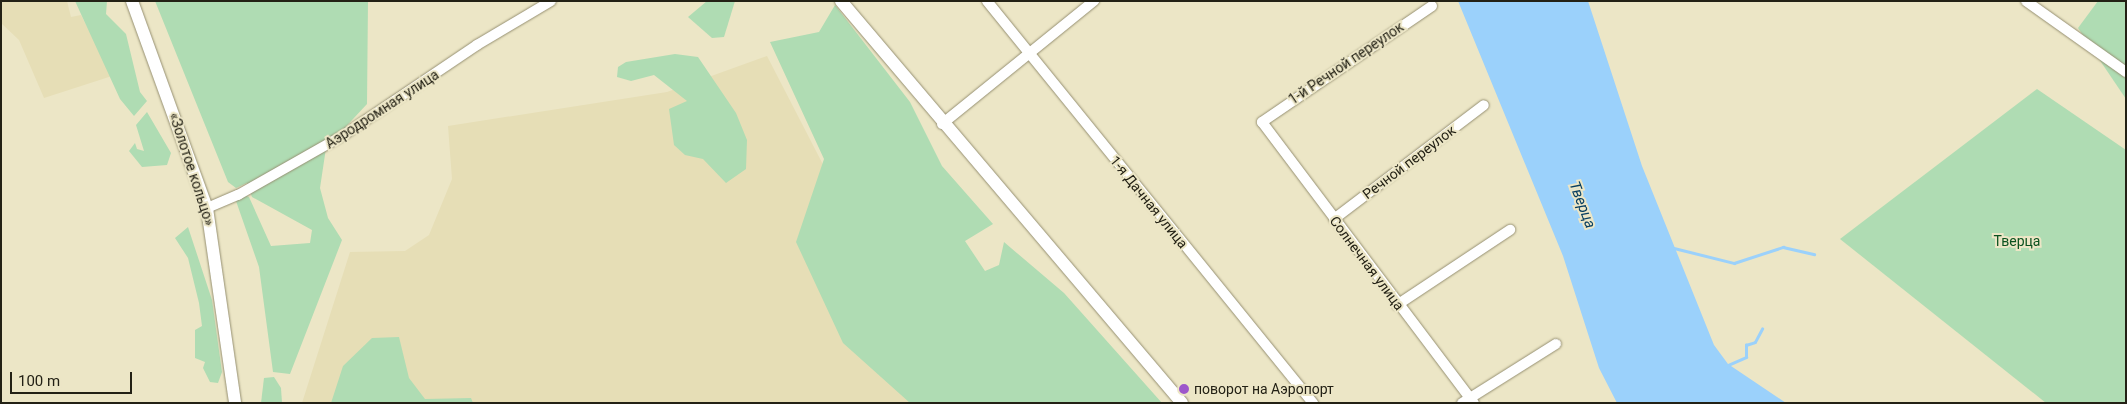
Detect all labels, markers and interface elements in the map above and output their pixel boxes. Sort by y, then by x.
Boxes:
street label: 1-й Речной переулок [1285,18,1407,108]
street label: Аэродромная улица [322,66,442,152]
street label: «Золотое кольцо» [166,110,218,228]
street label: Речной переулок [1359,122,1459,202]
street label: 1-я Дачная улица [1107,152,1191,252]
water label: Тверца [1565,179,1599,231]
street label: Солнечная улица [1326,213,1408,313]
park label: Тверца [1994,233,2040,249]
scale bar [12,362,135,394]
text: 100 m [18,372,60,390]
place label: поворот на Аэропорт [1194,381,1334,397]
marker: поворот на Аэропорт [1178,383,1190,395]

